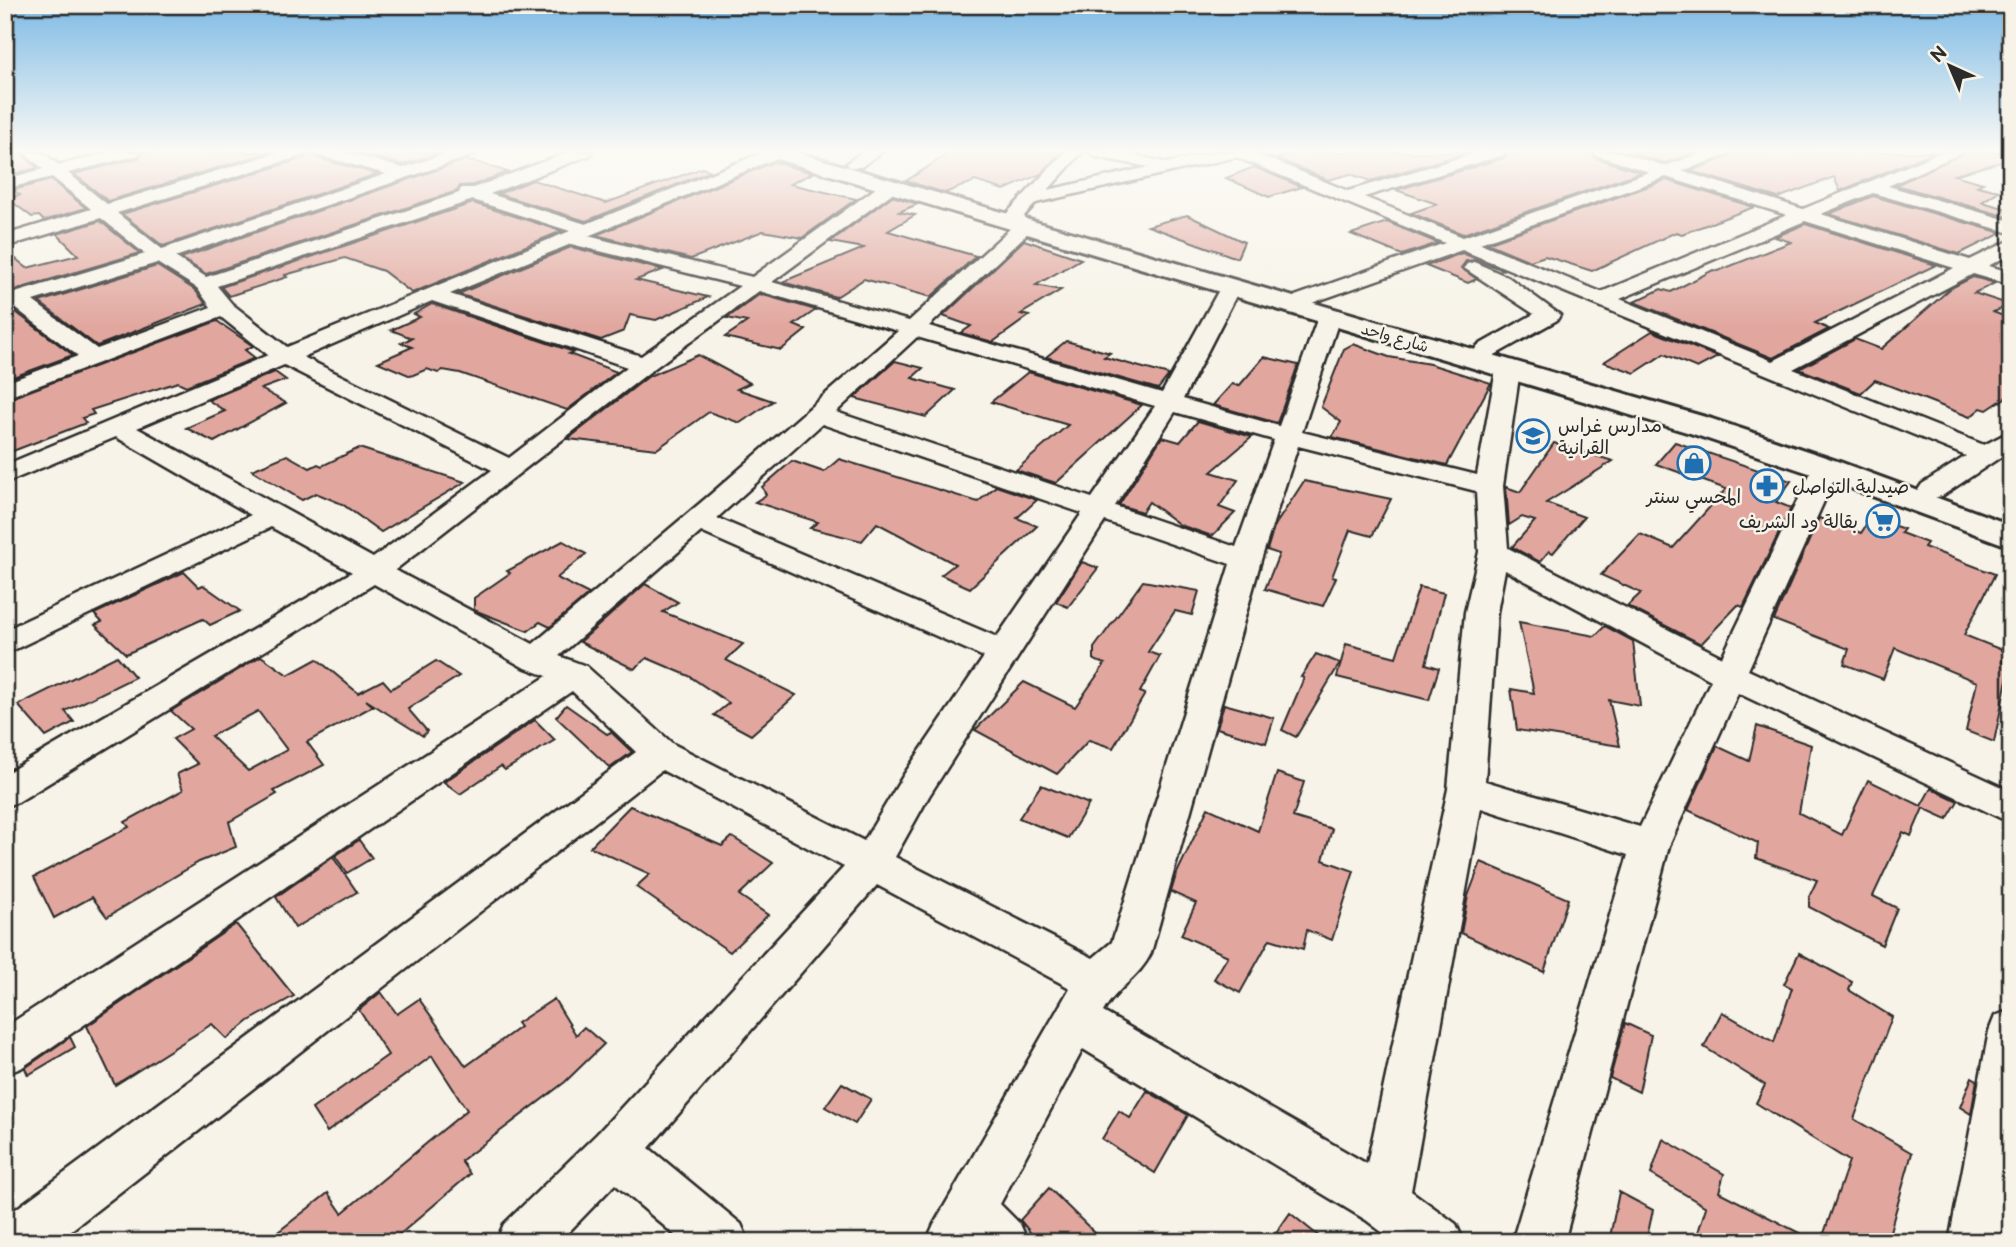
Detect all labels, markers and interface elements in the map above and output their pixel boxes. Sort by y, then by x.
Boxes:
north arrow [1914,32,1984,102]
text: N [1926,42,1952,68]
street label: شارع واحد [1358,320,1431,358]
place label: مدارس غراس القرانية [1558,415,1662,460]
school or university icon: مدارس غراس القرانية [1514,417,1552,455]
shop icon: المحسي سنتر [1675,444,1713,482]
pharmacy icon: صيدلية التواصل [1748,467,1786,505]
place label: صيدلية التواصل [1792,476,1909,499]
place label: المحسي سنتر [1645,486,1741,513]
supermarket icon: بقالة ود الشريف [1864,502,1902,540]
place label: بقالة ود الشريف [1739,511,1858,534]

